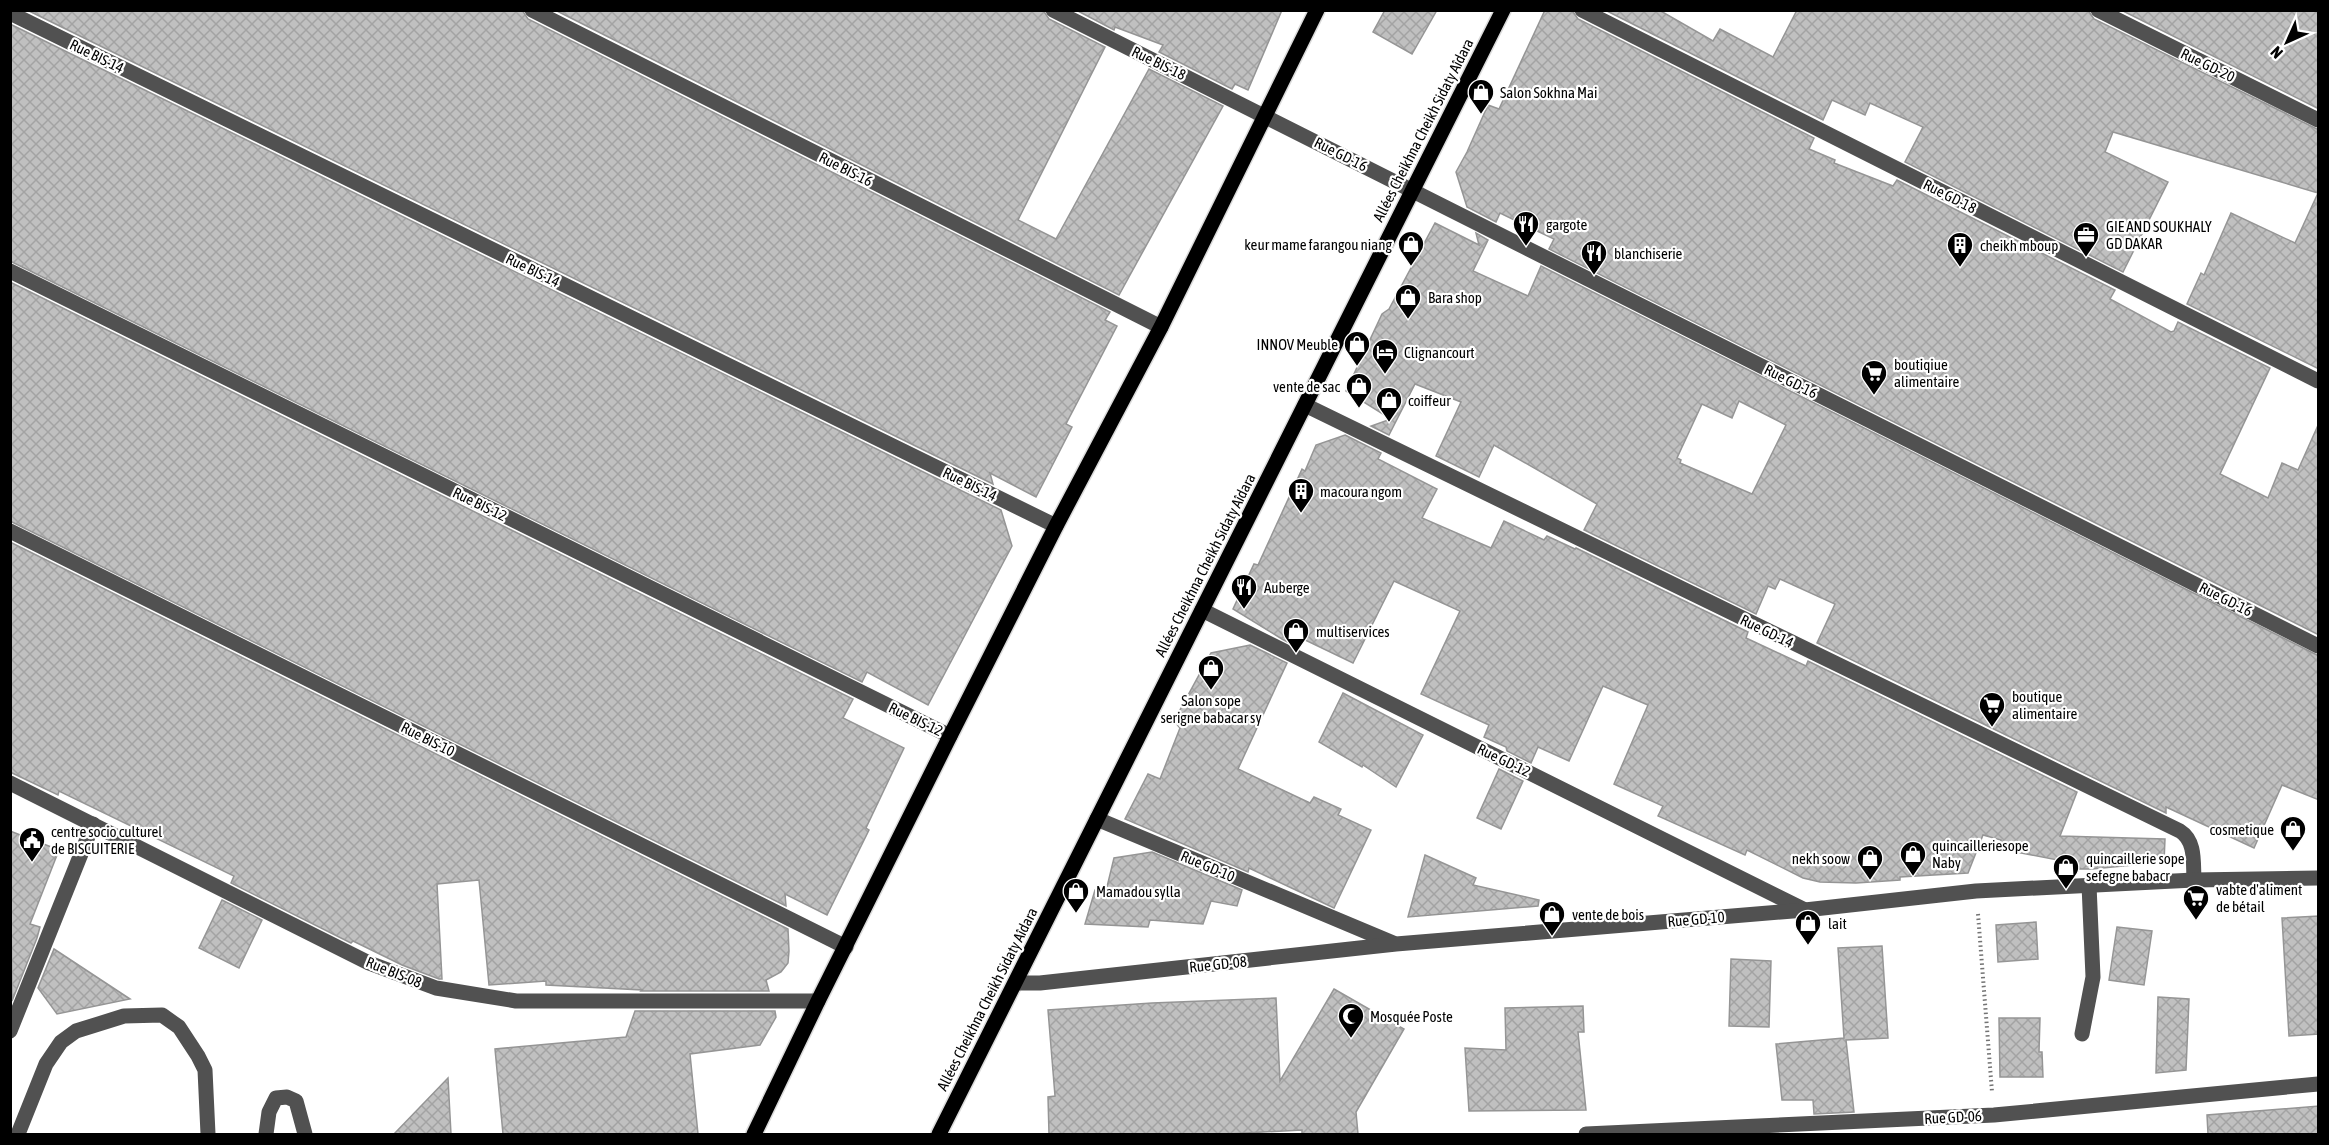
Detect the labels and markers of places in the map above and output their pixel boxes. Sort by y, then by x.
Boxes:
shop icon: Salon Sokhna Mai [1466,77,1496,115]
place label: Salon Sokhna Mai [1500,84,1598,101]
restaurant icon: gargote [1511,209,1541,247]
place label: gargote [1546,216,1587,233]
place label: GIE AND SOUKHALY GD DAKAR [2106,218,2212,252]
office icon: GIE AND SOUKHALY GD DAKAR [2071,220,2101,258]
shop icon: keur mame farangou niang [1396,229,1426,267]
building icon: cheikh mboup [1945,230,1975,268]
place label: keur mame farangou niang [1244,236,1393,253]
place label: cheikh mboup [1980,237,2058,254]
restaurant icon: blanchiserie [1579,238,1609,276]
place label: blanchiserie [1614,245,1683,262]
shop icon: Bara shop [1393,282,1423,320]
place label: Bara shop [1428,289,1482,306]
shop icon: INNOV Meuble [1342,329,1372,367]
place label: INNOV Meuble [1257,336,1338,353]
hotel icon: Clignancourt [1370,337,1400,375]
place label: Clignancourt [1404,344,1475,361]
place label: boutiqiue alimentaire [1894,356,1959,390]
supermarket icon: boutiqiue alimentaire [1859,358,1889,396]
shop icon: vente de sac [1344,371,1374,409]
place label: vente de sac [1273,378,1340,395]
shop icon: coiffeur [1374,385,1404,423]
place label: coiffeur [1408,392,1451,409]
building icon: macoura ngom [1286,476,1316,514]
place label: macoura ngom [1320,483,1402,500]
restaurant icon: Auberge [1229,572,1259,610]
place label: Auberge [1264,579,1310,596]
shop icon: multiservices [1281,616,1311,654]
place label: multiservices [1316,623,1390,640]
shop icon: Salon sope serigne babacar sy [1196,653,1226,691]
place label: boutique alimentaire [2012,688,2077,722]
supermarket icon: boutique alimentaire [1977,690,2007,728]
place label: Salon sope serigne babacar sy [1160,692,1262,726]
shop icon: cosmetique [2278,814,2308,852]
place label: cosmetique [2210,821,2274,838]
place label: centre socio culturel de BISCUITERIE [51,823,162,857]
public building icon: centre socio culturel de BISCUITERIE [17,825,47,863]
place label: quincailleriesope Naby [1932,837,2029,871]
shop icon: quincailleriesope Naby [1898,839,1928,877]
shop icon: nekh soow [1855,843,1885,881]
place label: nekh soow [1792,850,1850,867]
place label: quincaillerie sope sefegne babacr [2086,850,2185,884]
shop icon: quincaillerie sope sefegne babacr [2051,852,2081,890]
shop icon: Mamadou sylla [1061,876,1091,914]
place label: vabte d'aliment de bétail [2216,881,2302,915]
place label: Mamadou sylla [1096,883,1181,900]
supermarket icon: vabte d'aliment de bétail [2181,883,2211,921]
shop icon: vente de bois [1537,899,1567,937]
place label: vente de bois [1572,906,1644,923]
shop icon: lait [1793,908,1823,946]
place label: lait [1828,915,1847,932]
mosque icon: Mosquée Poste [1336,1001,1366,1039]
place label: Mosquée Poste [1370,1008,1453,1025]

